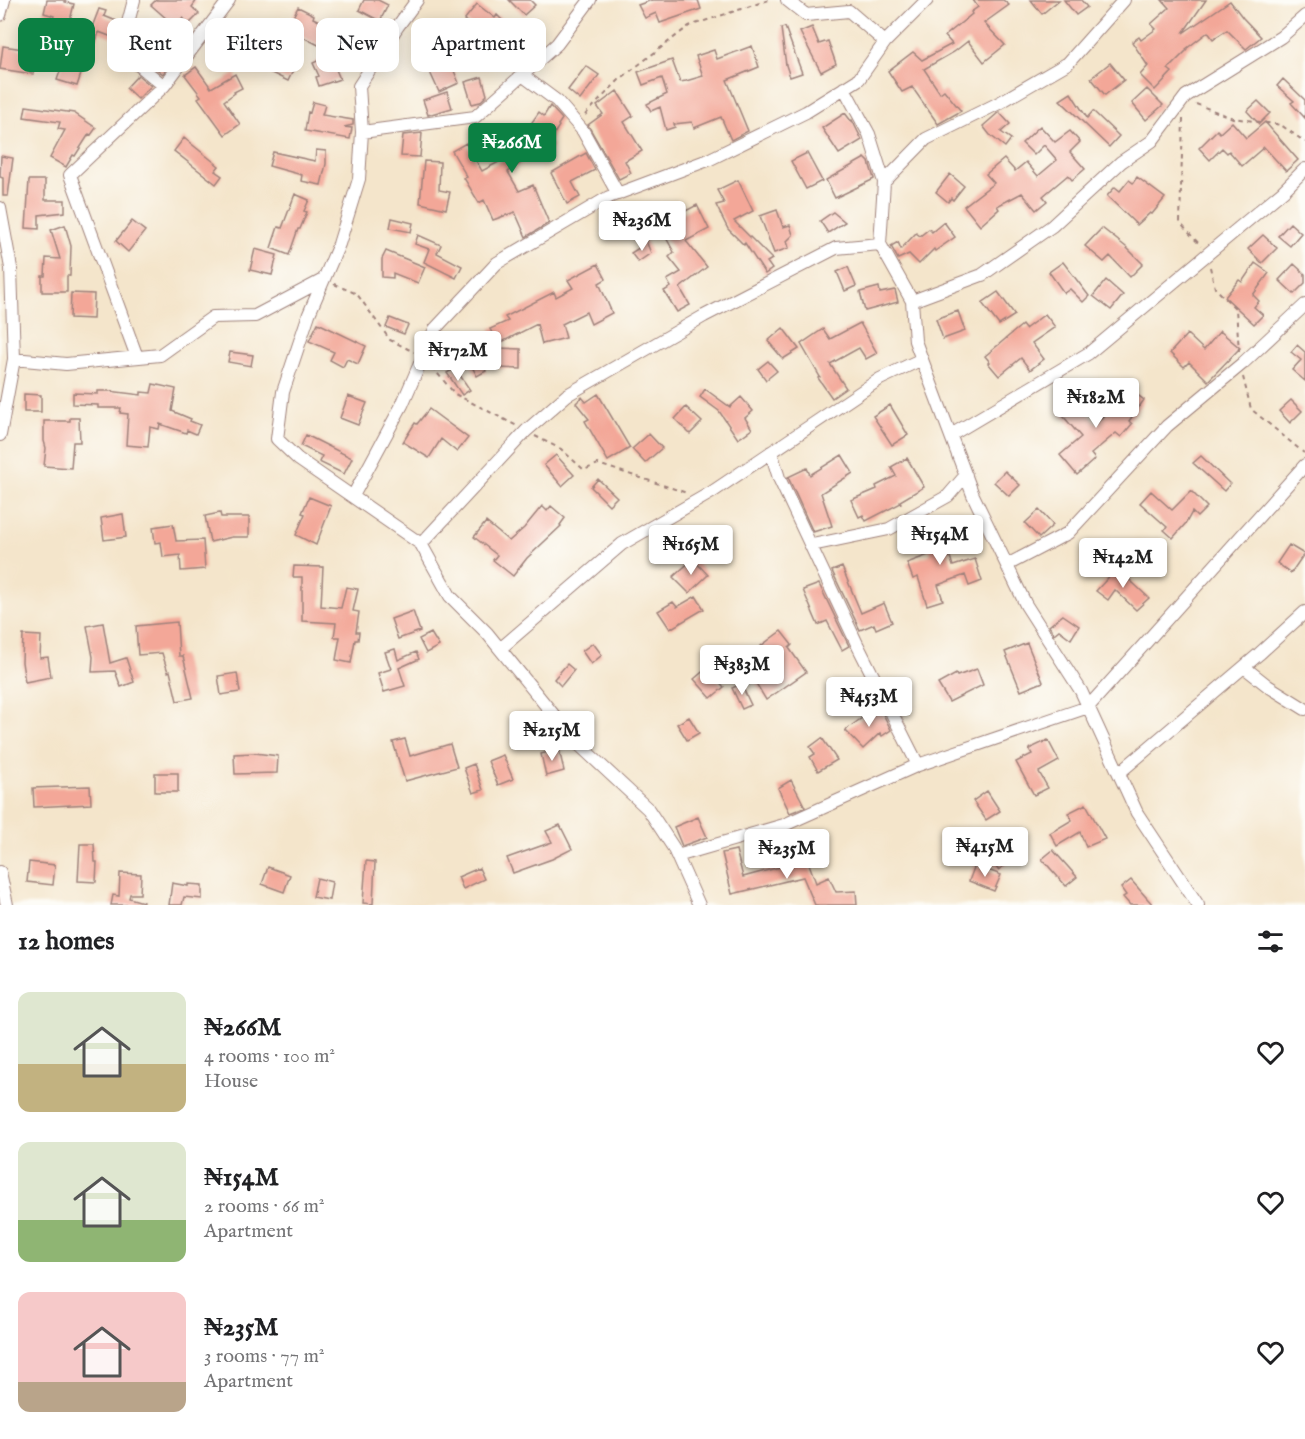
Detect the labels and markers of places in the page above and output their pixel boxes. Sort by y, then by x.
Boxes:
pin: ₦266M [470,123,554,174]
pin: ₦236M [600,201,684,252]
pin: ₦172M [416,331,500,382]
pin: ₦182M [1054,378,1138,429]
pin: ₦154M [898,515,982,566]
pin: ₦165M [649,525,733,576]
pin: ₦142M [1081,538,1165,589]
pin: ₦383M [700,645,784,696]
pin: ₦453M [827,677,911,728]
pin: ₦215M [510,711,594,762]
pin: ₦415M [943,827,1027,878]
pin: ₦235M [745,829,829,880]

